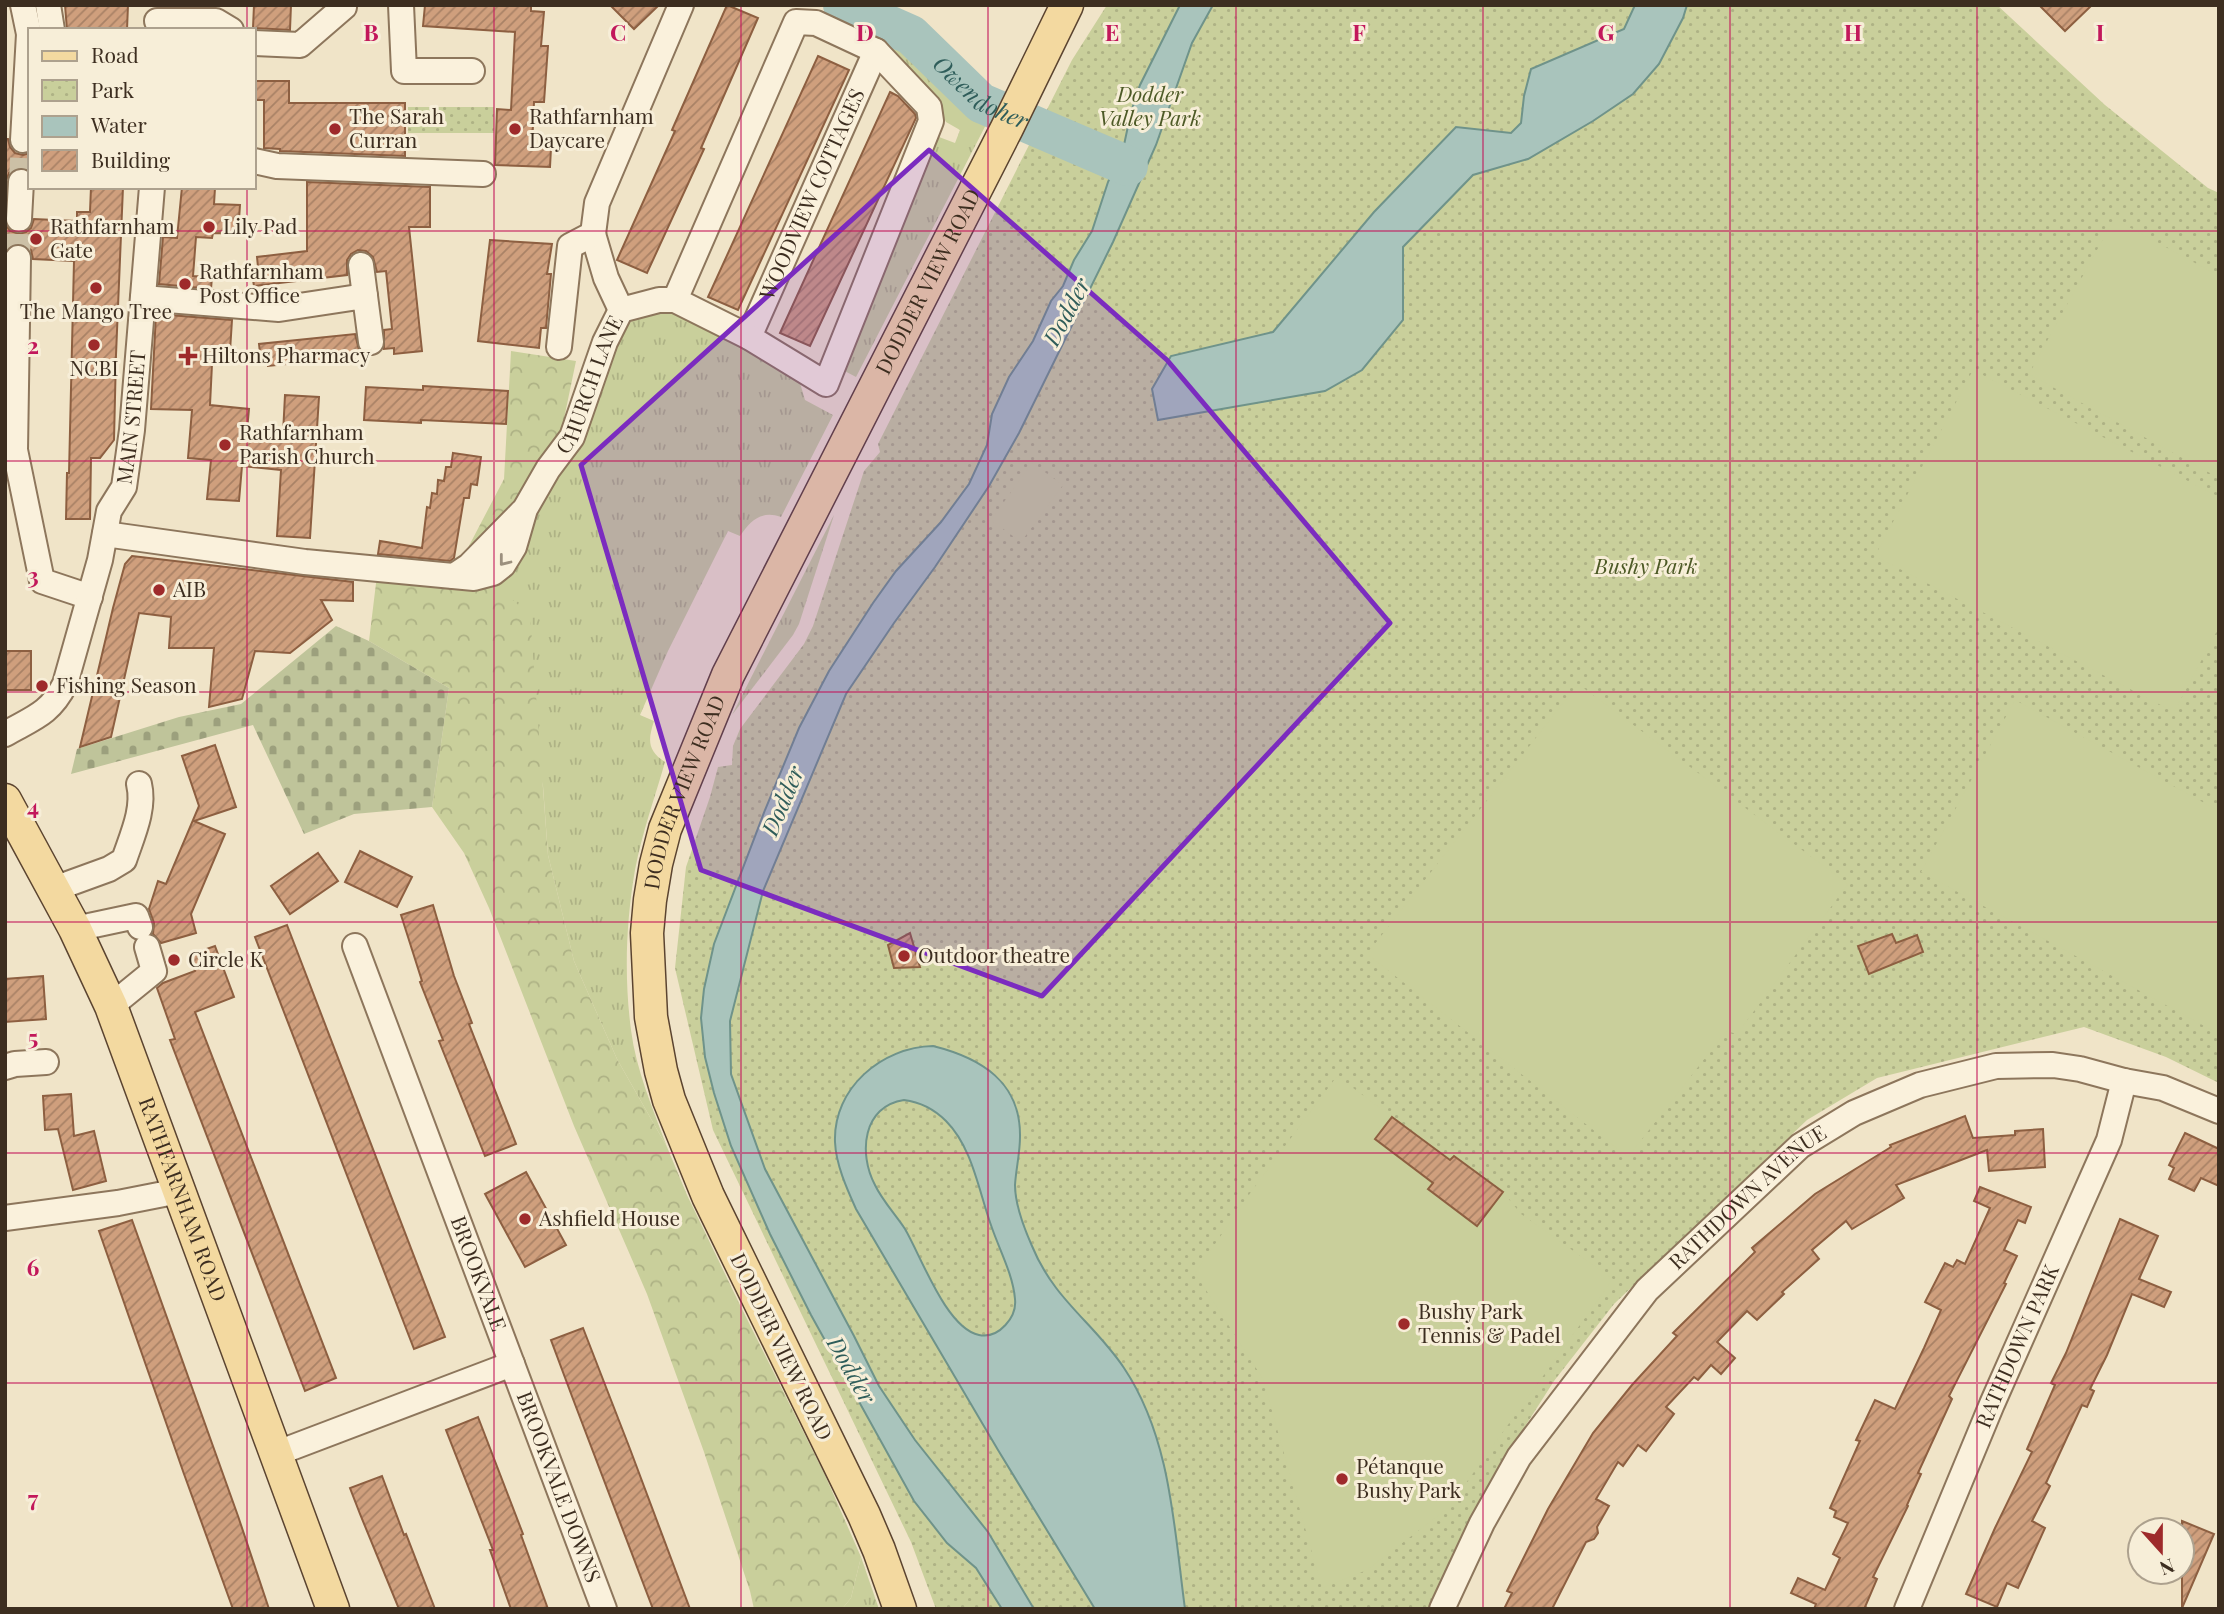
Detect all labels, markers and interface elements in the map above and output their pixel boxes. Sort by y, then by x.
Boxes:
text: B [363,16,379,47]
text: C [610,16,626,47]
text: D [856,16,874,47]
text: E [1105,16,1119,47]
text: F [1352,16,1366,47]
text: G [1598,16,1615,47]
text: H [1844,16,1862,47]
text: I [2096,16,2104,47]
legend [28,28,256,189]
text: Road [91,40,139,68]
water label: Owendoher [927,48,1035,136]
text: Park [91,75,135,103]
park label: Dodder Valley Park [1099,79,1201,131]
street label: WOODVIEW COTTAGES [751,84,870,305]
place label: The Sarah Curran [349,101,445,153]
place label: Rathfarnham Daycare [529,101,654,153]
text: Water [90,110,147,138]
marker: The Sarah Curran [327,121,343,137]
marker: Rathfarnham Daycare [507,121,523,137]
text: Building [91,145,170,173]
street label: DODDER VIEW ROAD [868,183,986,379]
place label: Rathfarnham Gate [50,211,175,263]
place label: Lily Pad [223,211,298,239]
marker: Lily Pad [201,219,217,235]
marker: Rathfarnham Gate [28,231,44,247]
place label: Rathfarnham Post Office [199,256,324,308]
water label: Dodder [1035,271,1097,351]
marker: Rathfarnham Post Office [177,276,193,292]
marker: The Mango Tree [88,280,104,296]
place label: The Mango Tree [20,296,172,324]
street label: CHURCH LANE [548,310,628,459]
text: 2 [27,329,39,360]
marker: NCBI [86,337,102,353]
place label: Hiltons Pharmacy [202,340,371,368]
marker: Hiltons Pharmacy [180,348,196,364]
street label: MAIN STREET [109,349,151,486]
place label: NCBI [69,353,119,381]
place label: Rathfarnham Parish Church [239,417,375,469]
marker: Rathfarnham Parish Church [217,437,233,453]
park label: Bushy Park [1594,551,1698,579]
one-way arrow [499,553,512,565]
text: 3 [27,559,39,590]
place label: AIB [172,574,206,602]
marker: AIB [151,582,167,598]
place label: Fishing Season [56,670,197,698]
marker: Fishing Season [34,678,50,694]
street label: DODDER VIEW ROAD [636,690,730,891]
water label: Dodder [753,760,811,841]
text: 4 [27,790,39,821]
place label: Outdoor theatre [918,940,1070,968]
place label: Circle K [188,944,263,972]
marker: Outdoor theatre [896,948,912,964]
marker: Circle K [166,952,182,968]
text: 5 [28,1021,38,1052]
street label: RATHFARNHAM ROAD [134,1093,235,1305]
street label: RATHDOWN AVENUE [1662,1117,1831,1275]
place label: Ashfield House [538,1203,680,1231]
street label: BROOKVALE [446,1211,514,1335]
marker: Ashfield House [517,1211,533,1227]
street label: DODDER VIEW ROAD [725,1248,840,1444]
text: 6 [27,1251,40,1282]
street label: RATHDOWN PARK [1968,1259,2064,1432]
place label: Bushy Park Tennis & Padel [1418,1296,1561,1348]
marker: Bushy Park Tennis & Padel [1396,1316,1412,1332]
water label: Dodder [820,1329,884,1409]
street label: BROOKVALE DOWNS [511,1387,609,1586]
place label: Pétanque Bushy Park [1356,1451,1462,1503]
marker: Pétanque Bushy Park [1334,1471,1350,1487]
text: 7 [28,1482,39,1513]
north arrow [2126,1516,2196,1586]
text: N [2156,1553,2179,1582]

